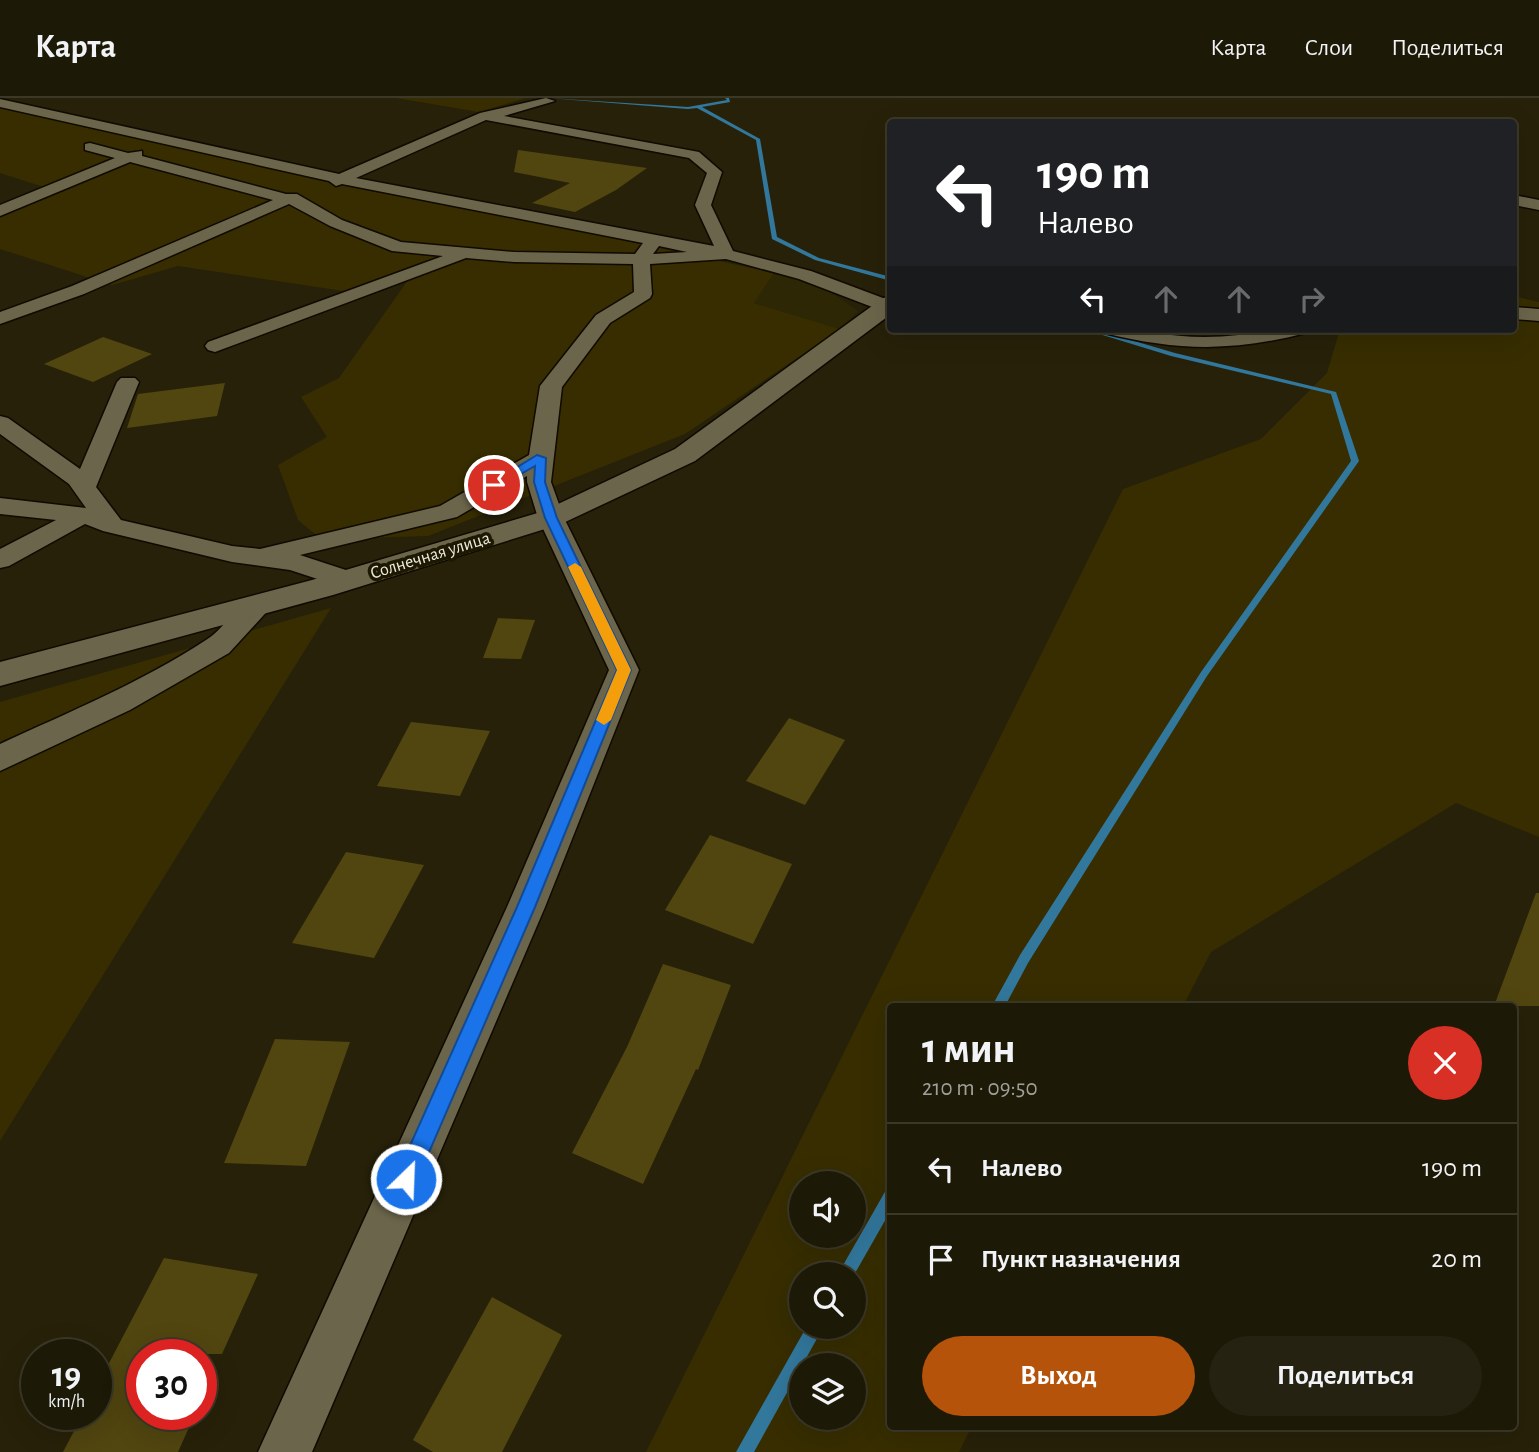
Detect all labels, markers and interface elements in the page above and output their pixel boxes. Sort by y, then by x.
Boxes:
text: Карта [35,31,116,64]
text: Карта [1210,36,1266,60]
text: Слои [1304,36,1353,60]
text: Поделиться [1391,36,1504,60]
icon: left [922,147,1013,238]
text: 190 m [1037,149,1151,198]
text: Налево [1037,207,1134,239]
icon: left [1074,280,1112,318]
icon: ahead [1147,280,1185,318]
icon: ahead [1220,280,1258,318]
icon: right [1293,280,1331,318]
pin [464,455,524,515]
icon: arrive [475,466,513,504]
street label: Солнечная улица [368,529,492,583]
button: close [1408,1026,1482,1100]
text: 1 мин [922,1028,1016,1070]
text: 210 m · 09:50 [922,1077,1038,1100]
position arrow [369,1142,443,1216]
icon: left [922,1150,960,1188]
text: Налево [981,1155,1062,1181]
text: 190 m [1422,1155,1482,1181]
map controls [789,1171,866,1430]
button: sound [789,1171,866,1248]
icon: arrive [922,1241,960,1279]
text: Пункт назначения [981,1246,1181,1272]
text: 20 m [1431,1246,1482,1272]
button: search [789,1262,866,1339]
button: Выход [922,1336,1195,1416]
button: Поделиться [1209,1336,1482,1416]
speed limit sign: 30 [126,1339,217,1430]
button: layers [789,1353,866,1430]
text: 19 [52,1358,81,1393]
text: km/h [48,1393,85,1411]

